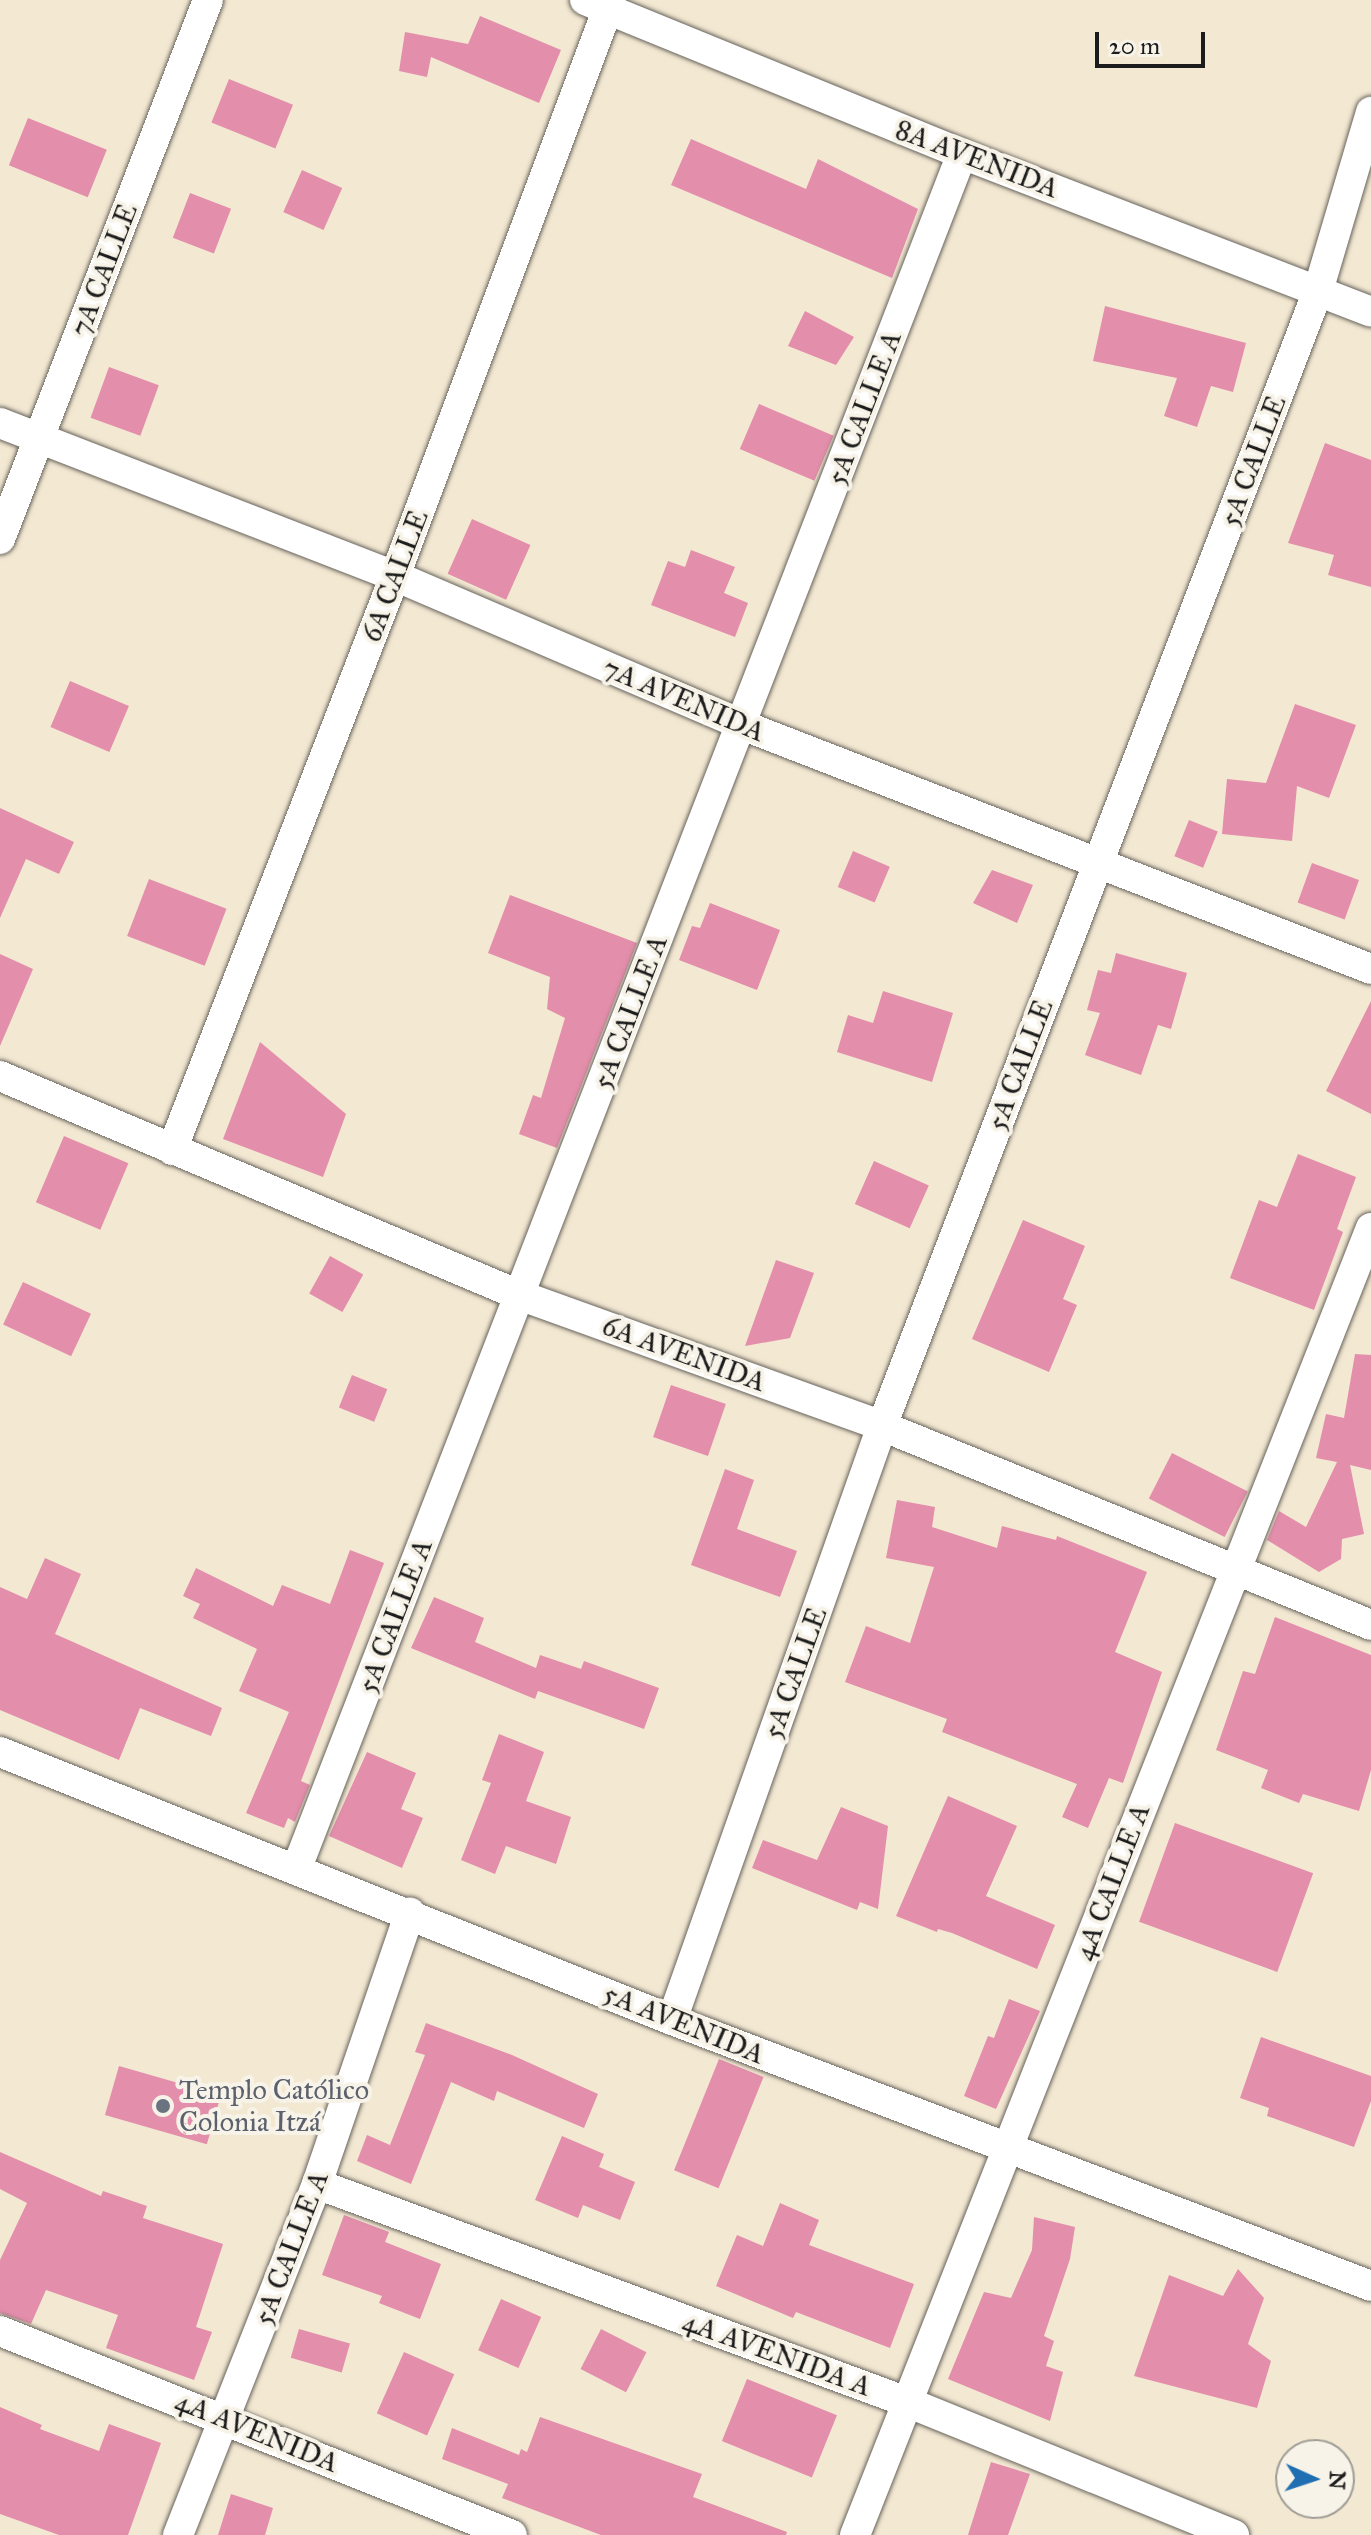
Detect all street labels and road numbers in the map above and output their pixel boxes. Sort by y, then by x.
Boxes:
street label: 8A AVENIDA [891,112,1063,206]
street label: 7A CALLE [63,199,145,341]
street label: 5A CALLE A [819,326,909,490]
street label: 5A CALLE [1213,391,1293,531]
street label: 6A CALLE [354,505,436,647]
street label: 7A AVENIDA [598,651,770,749]
street label: 5A CALLE A [585,930,675,1094]
street label: 5A CALLE [980,995,1060,1135]
street label: 6A AVENIDA [598,1309,770,1399]
street label: 5A CALLE A [350,1534,440,1698]
street label: 5A CALLE [756,1603,834,1743]
street label: 4A CALLE A [1067,1799,1157,1965]
street label: 5A AVENIDA [599,1977,769,2071]
street label: 5A CALLE A [246,2166,336,2330]
street label: 4A AVENIDA A [678,2304,876,2404]
street label: 4A AVENIDA [171,2384,343,2480]

